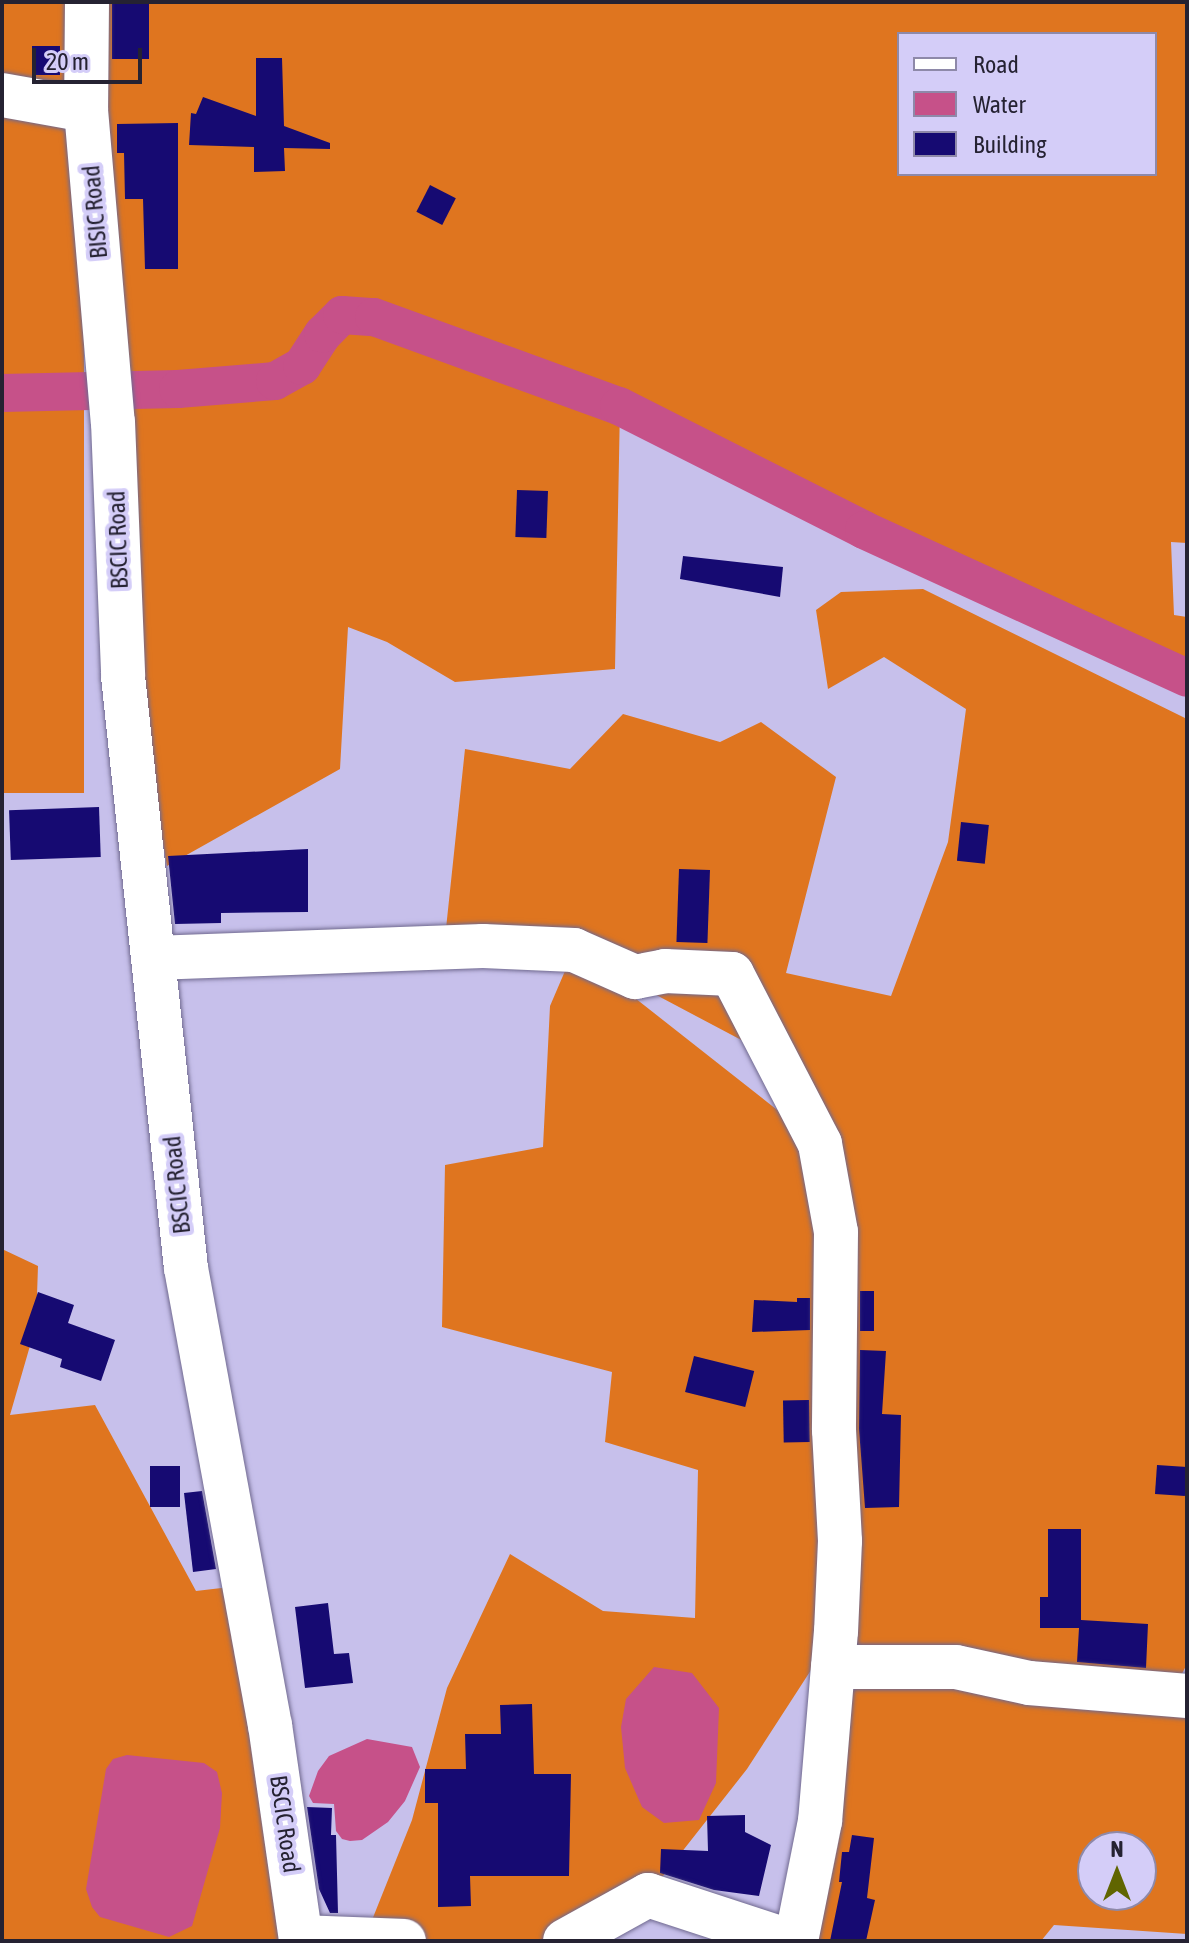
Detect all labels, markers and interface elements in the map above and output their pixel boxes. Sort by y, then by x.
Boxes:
scale bar [36,32,146,82]
legend [897,32,1157,176]
text: 20 m [46,48,89,75]
text: Road [973,51,1019,78]
text: Water [973,91,1026,118]
text: Building [973,131,1046,158]
street label: BISIC Road [77,164,113,260]
street label: BSCIC Road [102,490,134,590]
street label: BSCIC Road [158,1135,196,1235]
street label: BSCIC Road [264,1773,306,1875]
north arrow [1077,1831,1157,1911]
text: N [1111,1836,1123,1862]

